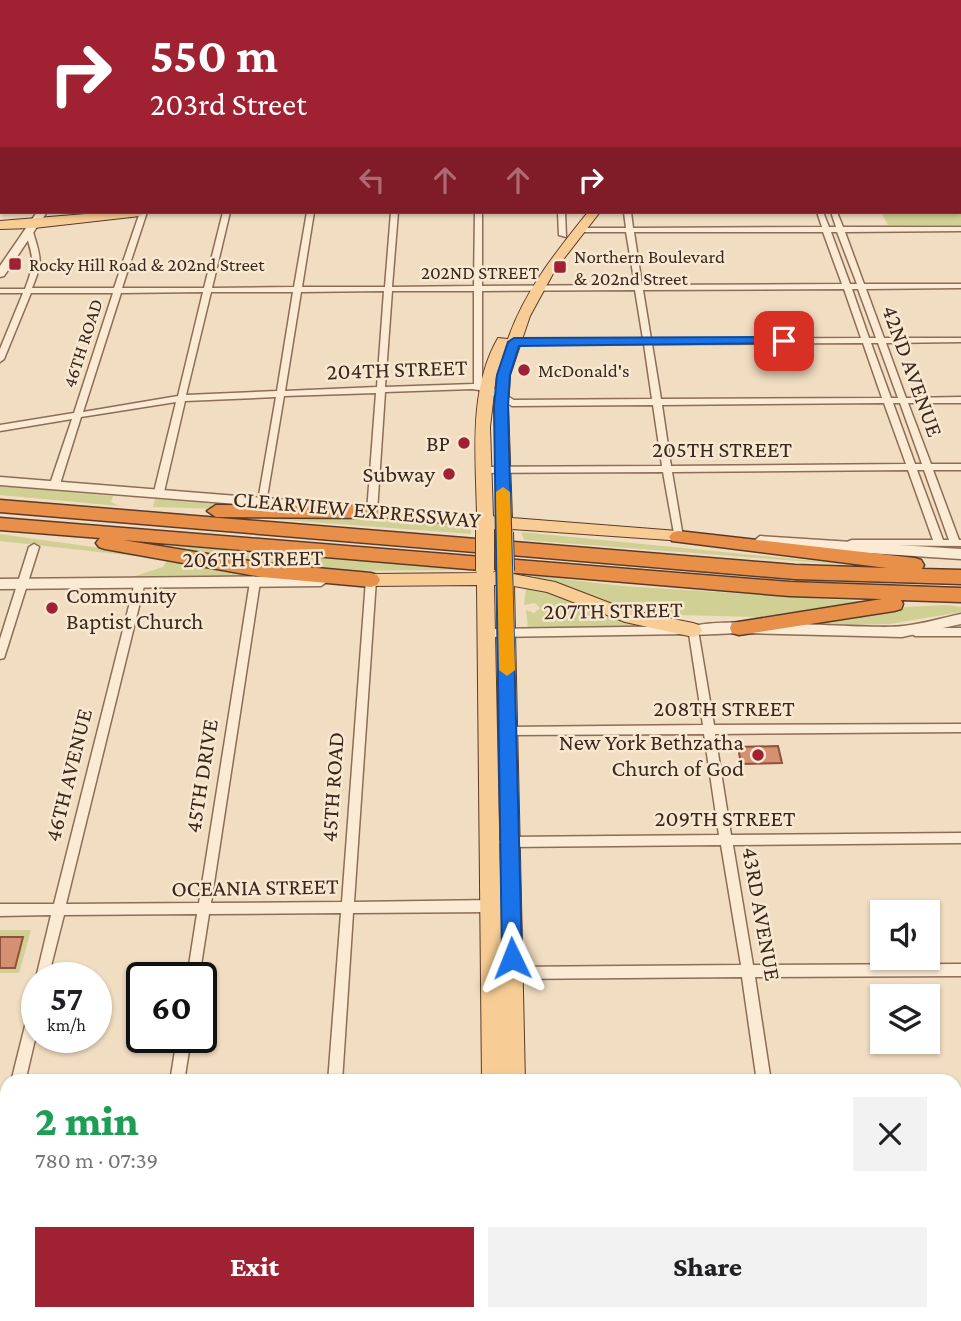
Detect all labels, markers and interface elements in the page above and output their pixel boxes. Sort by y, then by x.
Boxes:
icon: right [35,28,126,119]
text: 550 m [150,28,278,83]
text: 203rd Street [150,86,307,122]
icon: left [353,161,391,199]
icon: ahead [426,161,464,199]
icon: ahead [499,161,537,199]
icon: right [572,161,610,199]
place label: Northern Boulevard & 202nd Street [574,246,725,289]
place label: Rocky Hill Road & 202nd Street [29,254,265,275]
marker: Rocky Hill Road & 202nd Street [7,256,23,272]
marker: Northern Boulevard & 202nd Street [552,259,568,275]
street label: 202ND STREET [421,262,540,283]
street label: 46TH ROAD [58,296,107,390]
street label: 42ND AVENUE [877,302,949,440]
pin [754,311,814,371]
icon: arrive [765,322,803,360]
street label: 204TH STREET [326,354,468,384]
place label: McDonald's [538,360,630,381]
marker: McDonald's [516,362,532,378]
place label: BP [426,430,450,456]
marker: BP [456,435,472,451]
street label: 205TH STREET [652,436,792,462]
place label: Subway [362,461,435,487]
marker: Subway [441,466,457,482]
street label: CLEARVIEW EXPRESSWAY [232,485,483,533]
street label: 206TH STREET [182,544,324,572]
place label: Community Baptist Church [66,582,203,634]
street label: 207TH STREET [543,596,683,624]
marker: Community Baptist Church [44,600,60,616]
street label: 208TH STREET [653,695,795,721]
street label: 46TH AVENUE [39,706,97,844]
street label: 45TH DRIVE [179,717,223,835]
place label: New York Bethzatha Church of God [559,729,744,781]
street label: 45TH ROAD [315,731,349,843]
marker: New York Bethzatha Church of God [750,747,766,763]
street label: 209TH STREET [655,805,796,831]
street label: 43RD AVENUE [737,845,787,983]
street label: OCEANIA STREET [171,873,339,901]
map controls [870,900,940,1054]
button: sound [870,900,940,970]
position arrow [475,921,549,995]
speed limit sign: 60 [126,962,217,1053]
text: 57 [50,979,83,1018]
button: layers [870,984,940,1054]
text: km/h [47,1015,86,1035]
text: 2 min [35,1097,139,1144]
button: close [853,1097,927,1171]
text: 780 m · 07:39 [35,1147,158,1173]
button: Exit [35,1227,474,1307]
button: Share [488,1227,927,1307]

